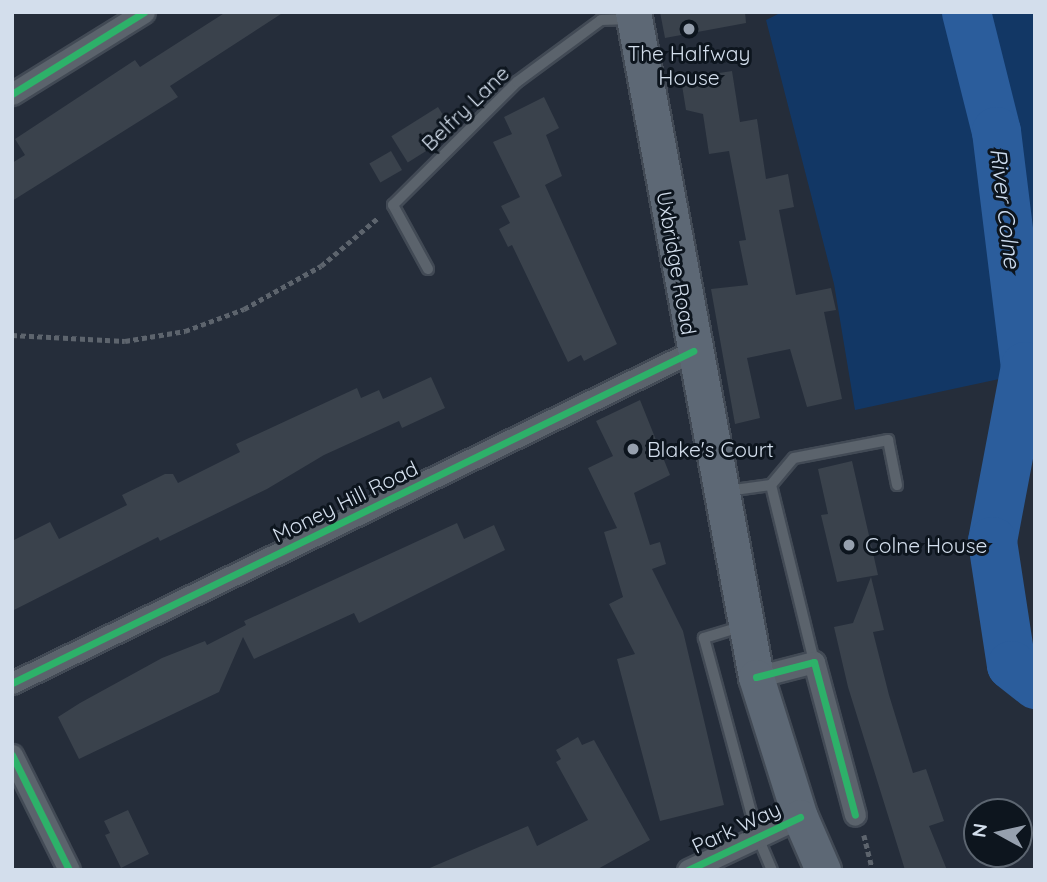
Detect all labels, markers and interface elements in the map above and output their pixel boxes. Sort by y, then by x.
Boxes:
marker: The Halfway House [681,21,697,37]
place label: The Halfway House [627,40,751,90]
street label: Belfry Lane [416,60,514,156]
water label: River Colne [984,146,1026,270]
street label: Uxbridge Road [652,189,702,337]
place label: Blake's Court [647,436,774,462]
marker: Blake's Court [625,441,641,457]
street label: Money Hill Road [268,455,422,547]
place label: Colne House [865,532,987,558]
marker: Colne House [839,535,859,555]
street label: Park Way [688,796,784,858]
north arrow [963,798,1033,868]
text: N [966,822,992,839]

